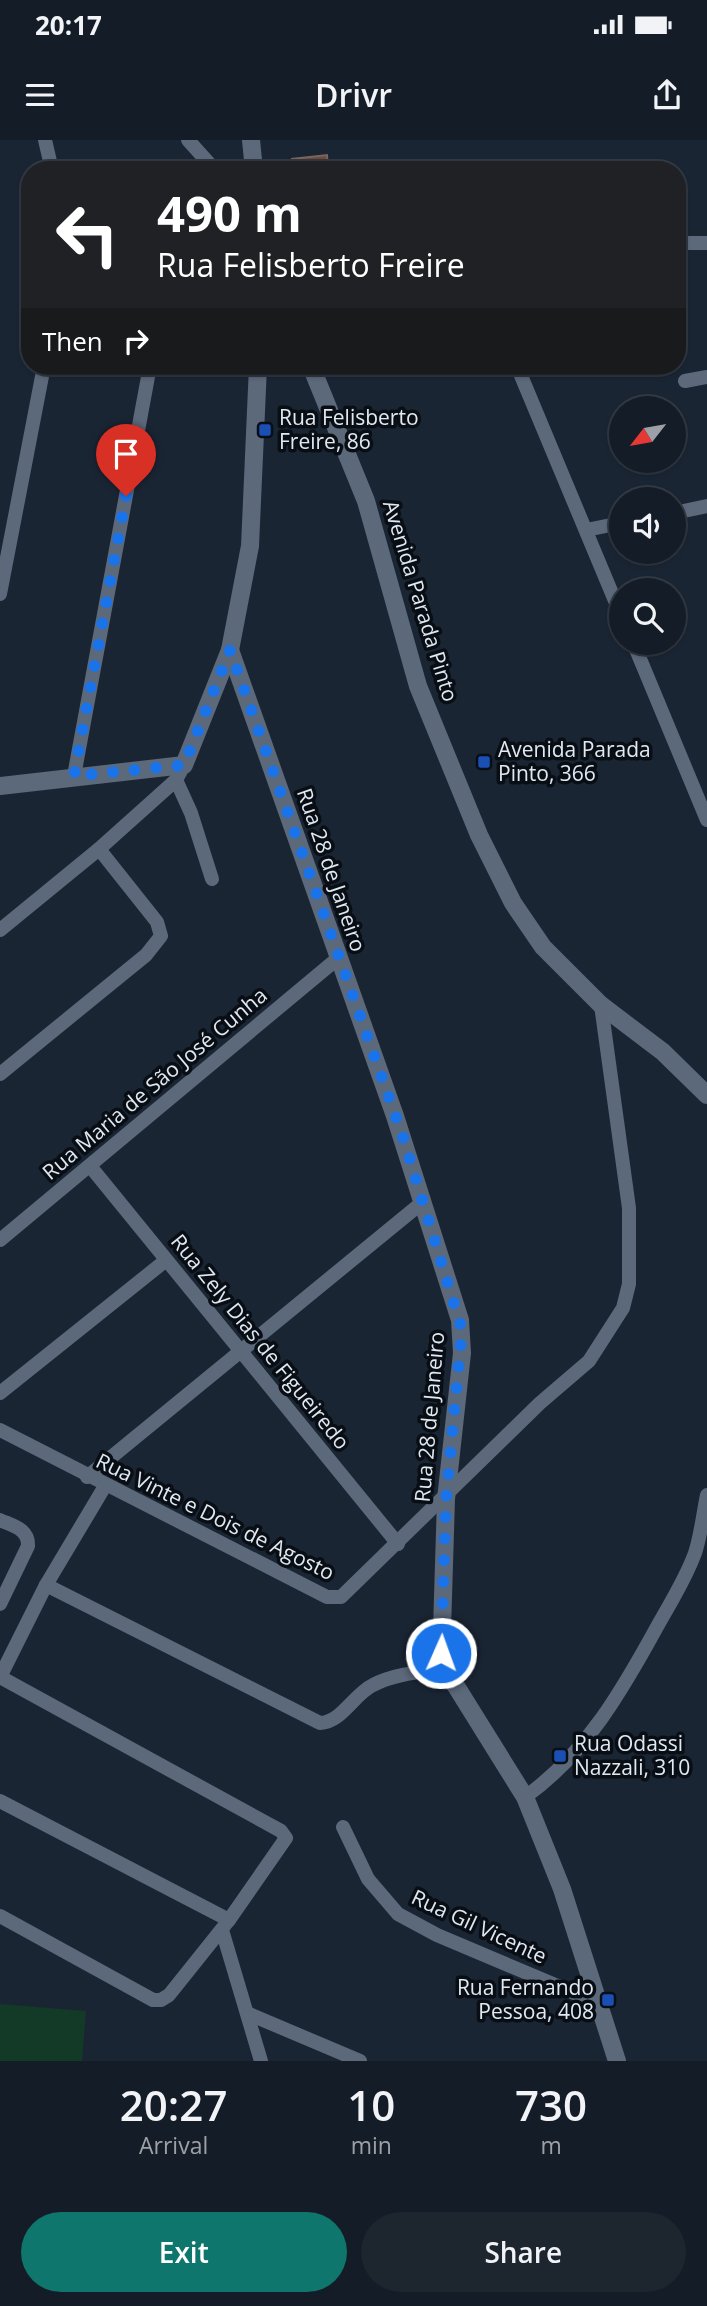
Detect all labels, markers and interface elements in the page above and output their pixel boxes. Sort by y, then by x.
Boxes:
text: 20:17 [35,7,102,43]
text: Drivr [315,73,392,116]
icon: menu [21,76,59,114]
icon: share [648,76,686,114]
text: 490 m [157,180,302,246]
icon: left [42,189,133,280]
text: Rua Felisberto Freire [157,243,465,286]
icon: right [117,322,155,360]
text: Then [42,323,103,359]
north arrow [609,396,686,472]
map controls [609,396,686,655]
place label: Rua Felisberto Freire, 86 [279,403,419,455]
marker: Rua Felisberto Freire, 86 [257,422,273,438]
pin [96,424,156,496]
icon: arrive [107,435,145,473]
button: sound [609,487,686,564]
street label: Avenida Parada Pinto [377,497,465,705]
button: search [609,578,686,655]
place label: Avenida Parada Pinto, 366 [498,735,651,787]
marker: Avenida Parada Pinto, 366 [476,754,492,770]
street label: Rua 28 de Janeiro [291,784,373,955]
street label: Rua Maria de São José Cunha [36,981,273,1186]
street label: Rua Zely Dias de Figueiredo [165,1228,356,1455]
street label: Rua 28 de Janeiro [408,1331,450,1503]
street label: Rua Vinte e Dois de Agosto [92,1446,339,1586]
position arrow [404,1616,478,1690]
place label: Rua Odassi Nazzali, 310 [574,1729,690,1781]
marker: Rua Odassi Nazzali, 310 [552,1748,568,1764]
street label: Rua Gil Vicente [407,1883,552,1970]
place label: Rua Fernando Pessoa, 408 [457,1973,594,2025]
marker: Rua Fernando Pessoa, 408 [600,1992,616,2008]
text: 20:27 [120,2076,227,2133]
text: 10 [347,2076,395,2133]
text: 730 [515,2076,587,2133]
text: Arrival [139,2129,208,2161]
text: min [351,2129,392,2161]
text: m [540,2129,562,2161]
button: Exit [21,2212,347,2292]
button: Share [361,2212,686,2292]

